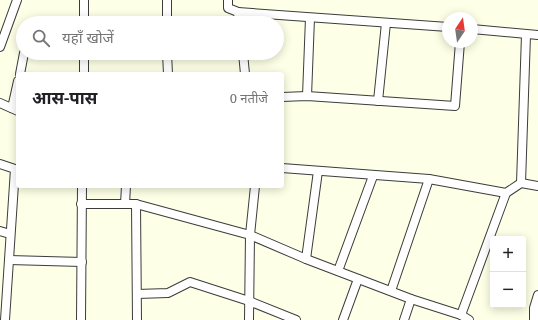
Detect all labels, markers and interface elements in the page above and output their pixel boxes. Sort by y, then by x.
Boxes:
north arrow [442,12,478,48]
search box [16,16,284,60]
icon: search [30,27,52,49]
text: यहाँ खोजें [62,27,114,47]
text: आस-पास [32,86,97,109]
text: 0 नतीजे [230,89,268,107]
map controls [490,236,526,308]
button: + [490,236,526,272]
button: − [490,272,526,308]

